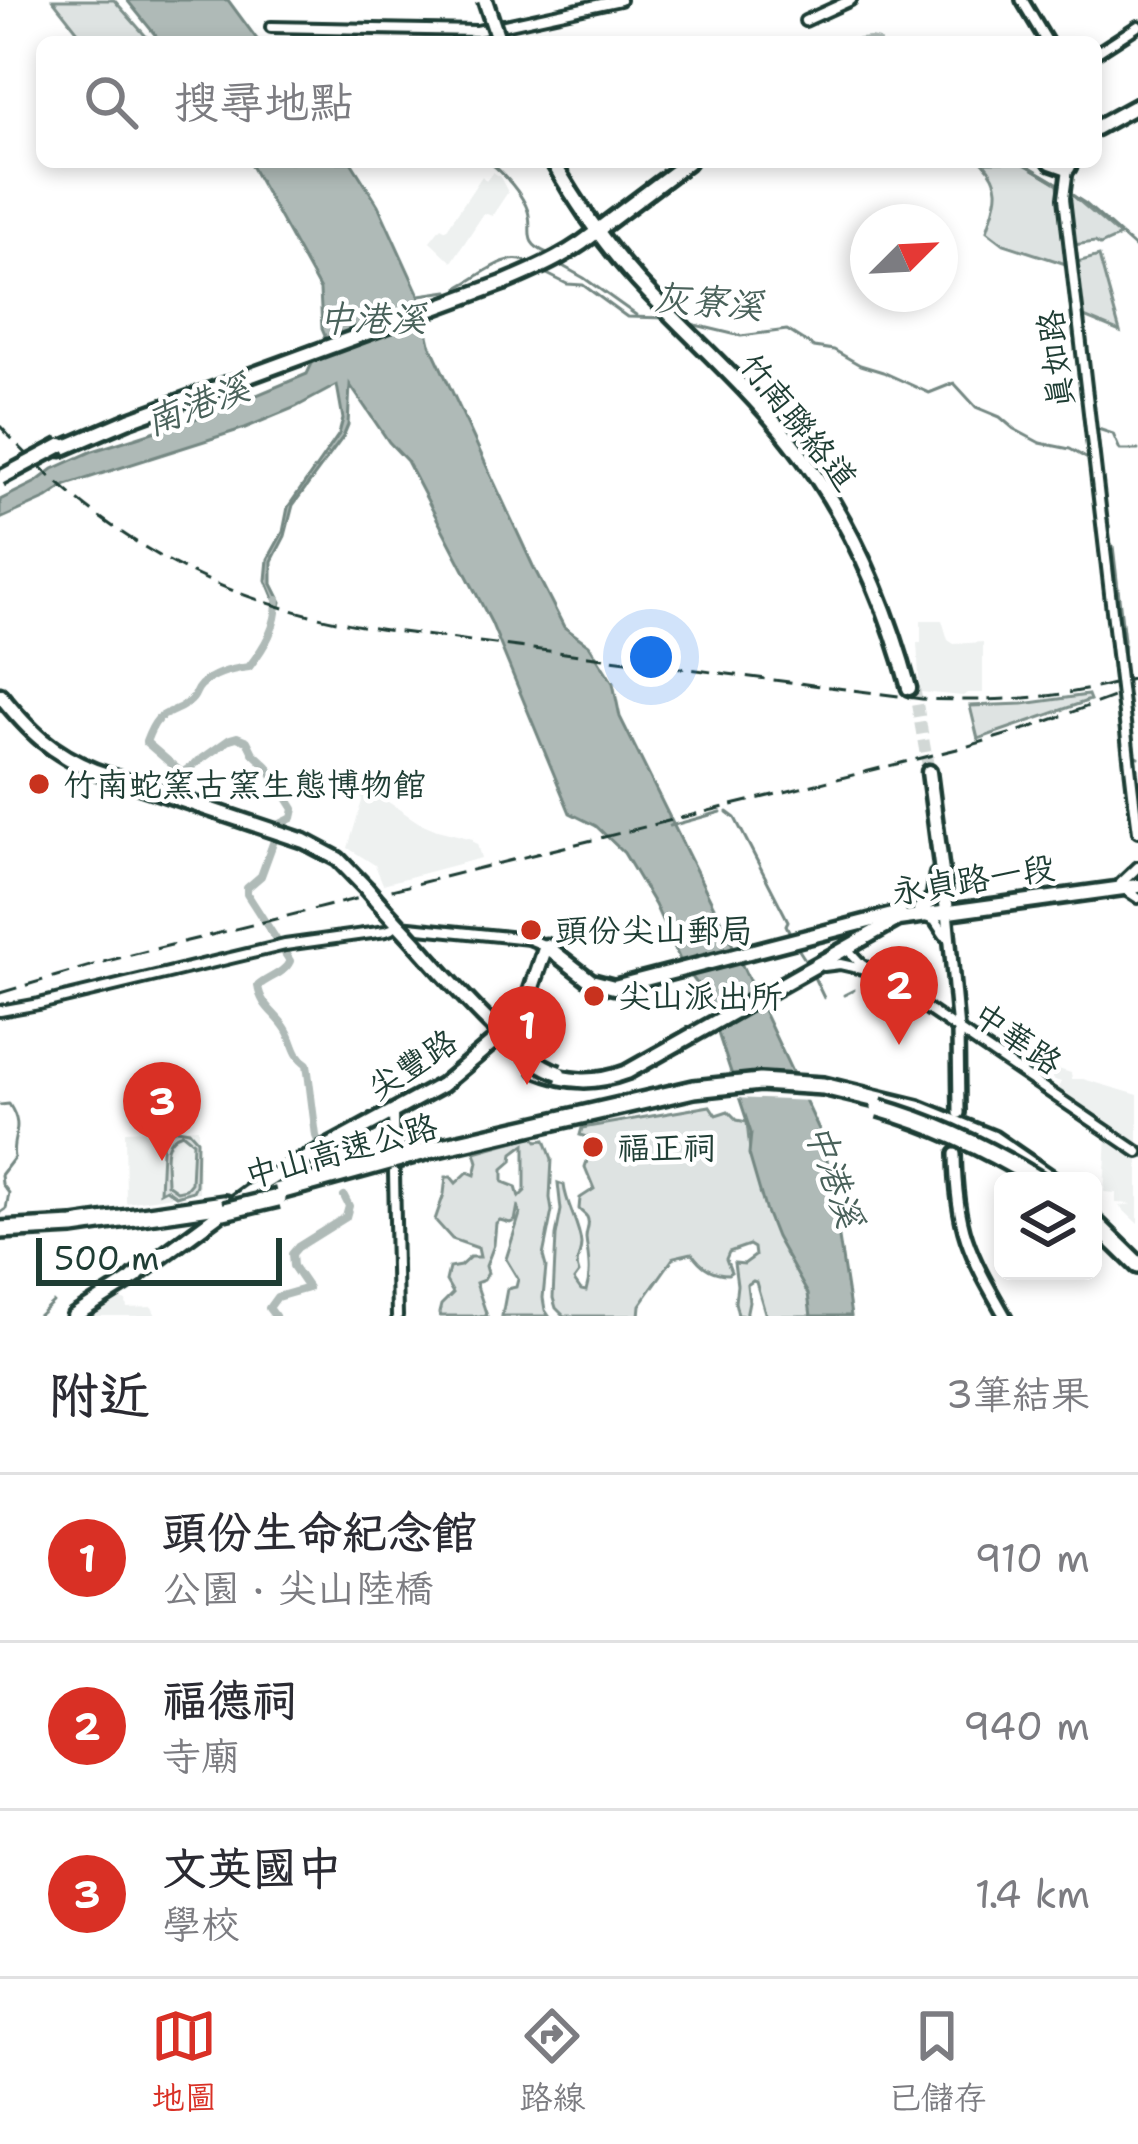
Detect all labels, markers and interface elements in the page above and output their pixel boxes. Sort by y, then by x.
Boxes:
search box [36,36,1102,168]
icon: search [78,69,144,135]
text: 搜尋地點 [174,72,354,132]
north arrow [850,204,958,312]
water label: 灰寮溪 [653,272,767,331]
water label: 中港溪 [318,294,428,343]
street label: 真如路 [1027,307,1084,411]
street label: 竹南聯絡道 [729,343,868,500]
water label: 南港溪 [138,362,258,447]
your location [621,627,681,687]
place label: 竹南蛇窯古窯生態博物館 [63,762,426,807]
marker: 竹南蛇窯古窯生態博物館 [26,771,52,797]
street label: 永貞路一段 [888,844,1058,915]
place label: 頭份尖山郵局 [555,908,753,953]
marker: 頭份尖山郵局 [518,917,544,943]
pin: 2 [860,946,938,1045]
place label: 尖山派出所 [618,974,783,1019]
marker: 尖山派出所 [581,983,607,1009]
pin: 1 [488,986,566,1085]
street label: 中華路 [964,992,1071,1085]
street label: 尖豐路 [359,1019,466,1110]
pin: 3 [123,1062,201,1161]
street label: 中山高速公路 [240,1103,443,1198]
water label: 中港溪 [794,1116,876,1236]
place label: 福正祠 [617,1125,716,1170]
marker: 福正祠 [580,1134,606,1160]
map controls [994,1172,1102,1280]
button: layers [994,1172,1102,1280]
scale bar [36,1232,282,1285]
text: 500 m [54,1236,160,1281]
text: 附近 [48,1361,150,1429]
text: 3筆結果 [946,1368,1090,1420]
text: 頭份生命紀念館 [162,1502,477,1562]
text: 1 [78,1532,96,1584]
text: 910 m [975,1532,1090,1584]
text: 公園 · 尖山陸橋 [162,1562,434,1614]
text: 福德祠 [162,1670,297,1730]
text: 2 [73,1700,101,1752]
text: 940 m [963,1700,1090,1752]
text: 寺廟 [162,1730,240,1782]
text: 文英國中 [162,1838,342,1898]
text: 3 [73,1868,101,1920]
text: 1.4 km [975,1868,1090,1920]
text: 學校 [162,1898,240,1950]
tab: 地圖 [151,2003,217,2120]
tab: 路線 [519,2003,585,2120]
tab: 已儲存 [888,2003,987,2120]

